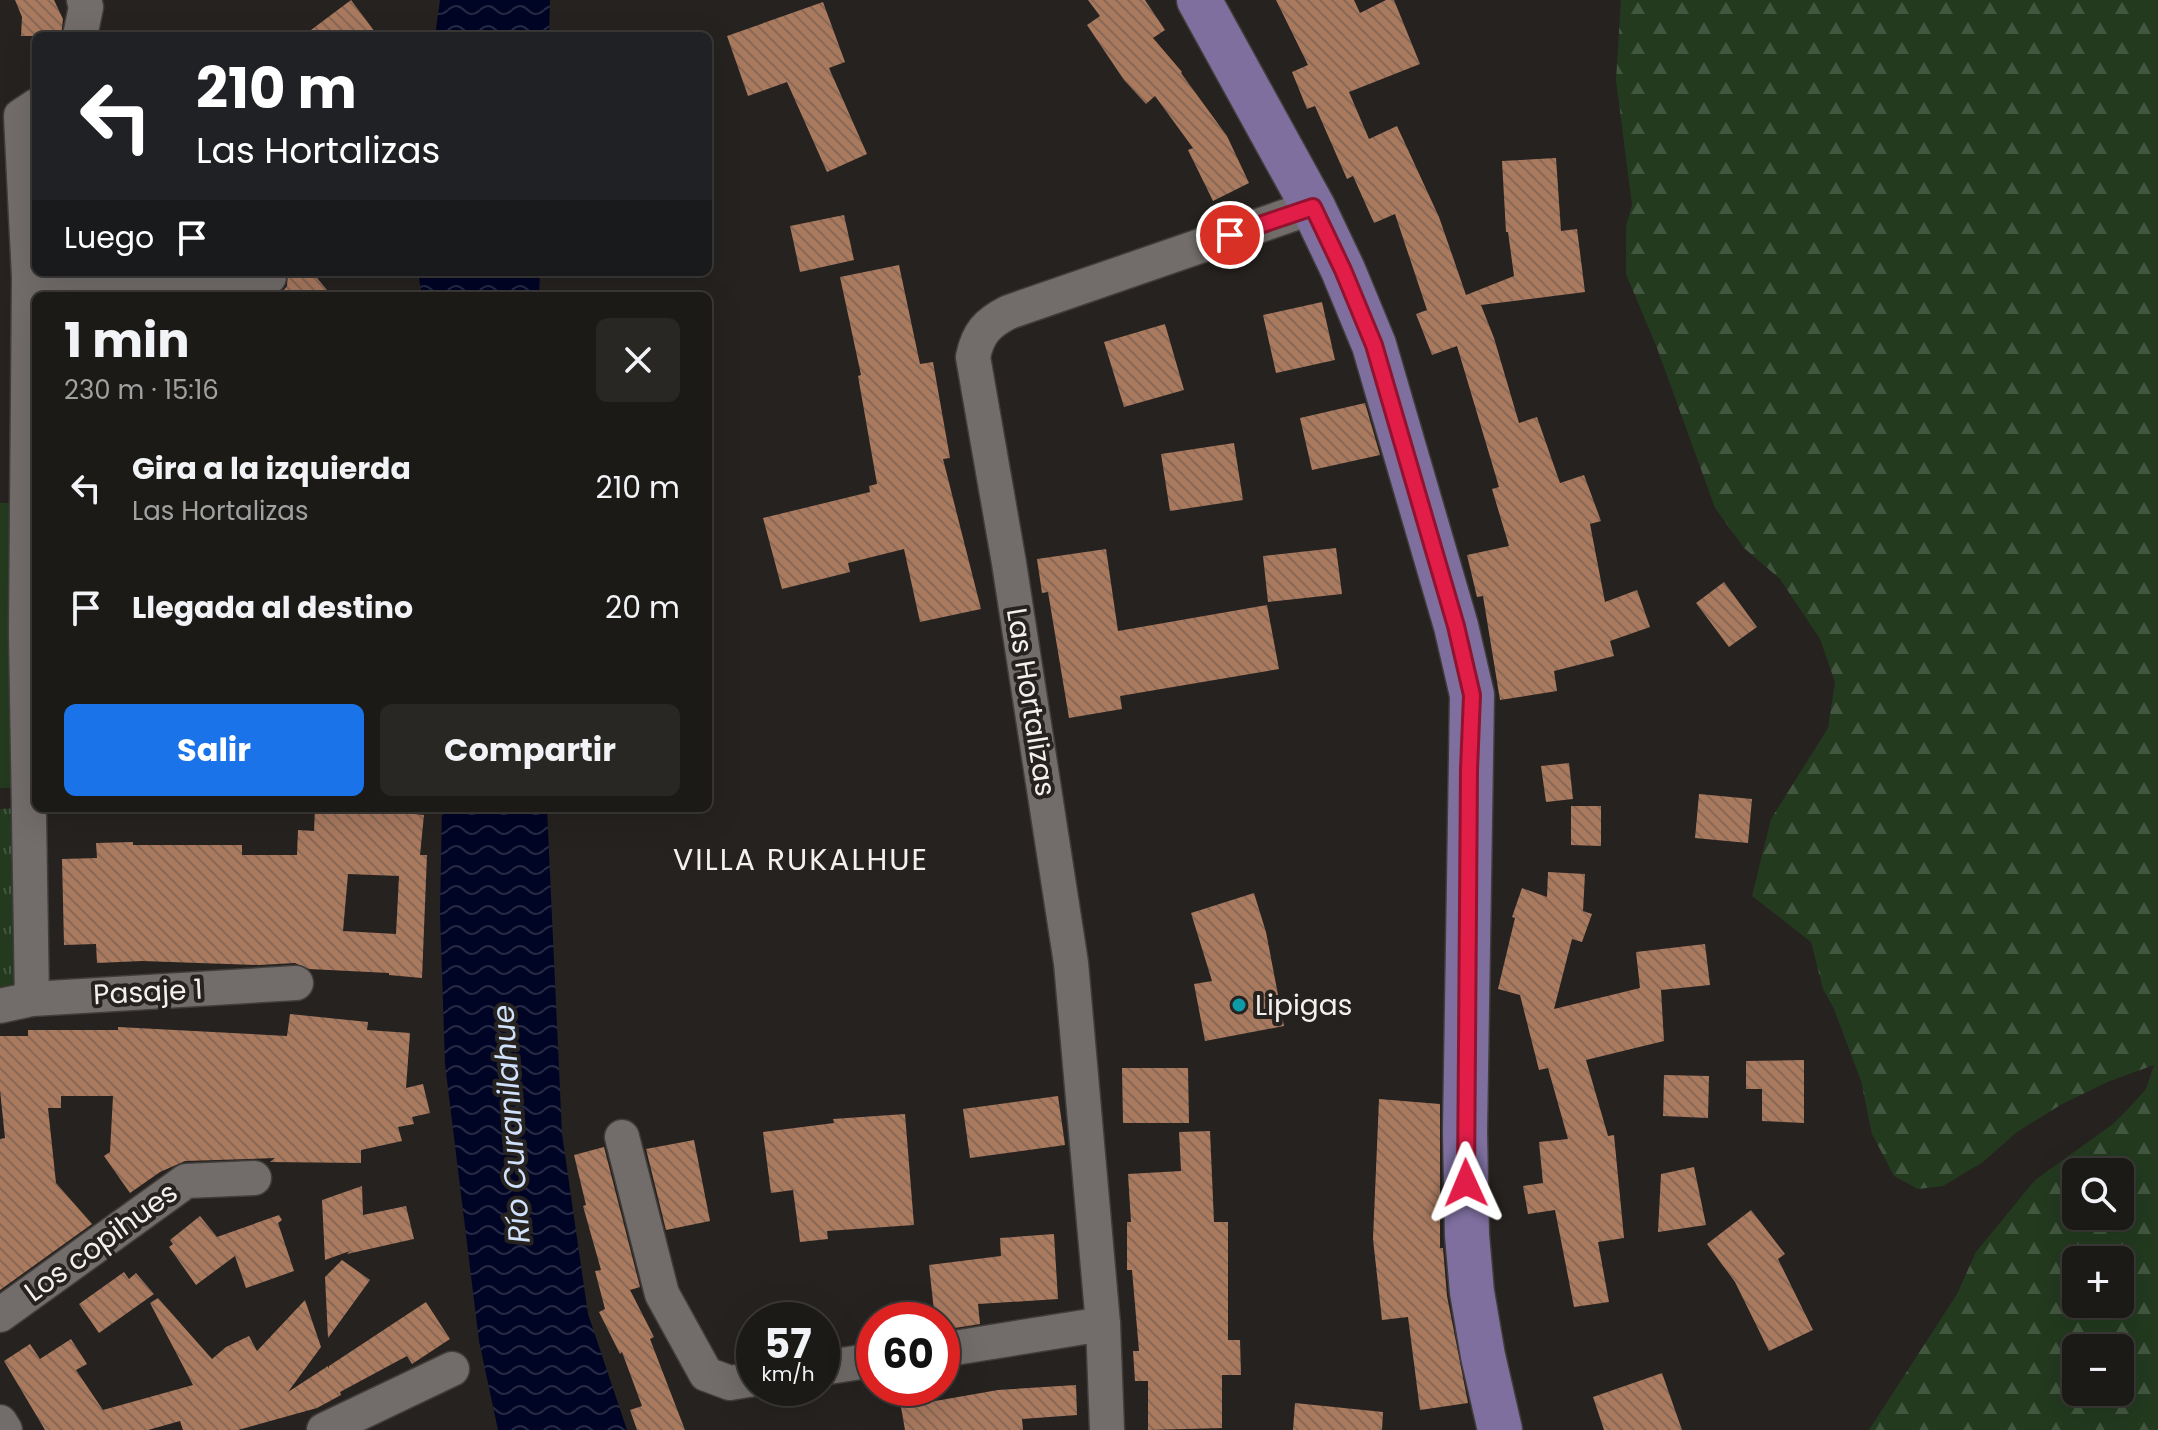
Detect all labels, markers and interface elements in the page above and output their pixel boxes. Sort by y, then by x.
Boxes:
text: 210 m [196,49,357,128]
icon: left [64,64,168,168]
text: Las Hortalizas [196,125,440,176]
pin [1196,201,1264,269]
icon: arrive [1208,213,1252,257]
text: Luego [64,216,154,259]
icon: arrive [170,216,214,260]
text: 1 min [64,307,190,374]
button: close [596,318,680,402]
text: 230 m · 15:16 [64,372,219,408]
text: Gira a la izquierda [132,447,411,490]
icon: left [64,466,108,510]
text: 210 m [595,466,680,509]
text: Las Hortalizas [132,493,308,529]
icon: arrive [64,586,108,630]
text: Llegada al destino [132,586,413,629]
text: 20 m [605,586,680,629]
street label: Las Hortalizas [997,605,1065,799]
button: Salir [64,704,364,796]
button: Compartir [380,704,680,796]
district label: VILLA RUKALHUE [673,838,929,881]
street label: Pasaje 1 [92,970,204,1014]
place label: Lipigas [1255,986,1352,1025]
marker: Lipigas [1230,996,1248,1014]
water label: Río Curanilahue [481,1003,541,1245]
position arrow [1424,1141,1508,1225]
map controls [2062,1158,2134,1406]
button: search [2062,1158,2134,1230]
street label: Los copihues [16,1173,186,1311]
button: + [2062,1246,2134,1318]
speed limit sign: 60 [856,1302,960,1406]
text: 57 [764,1316,812,1372]
button: − [2062,1334,2134,1406]
text: km/h [761,1360,815,1388]

